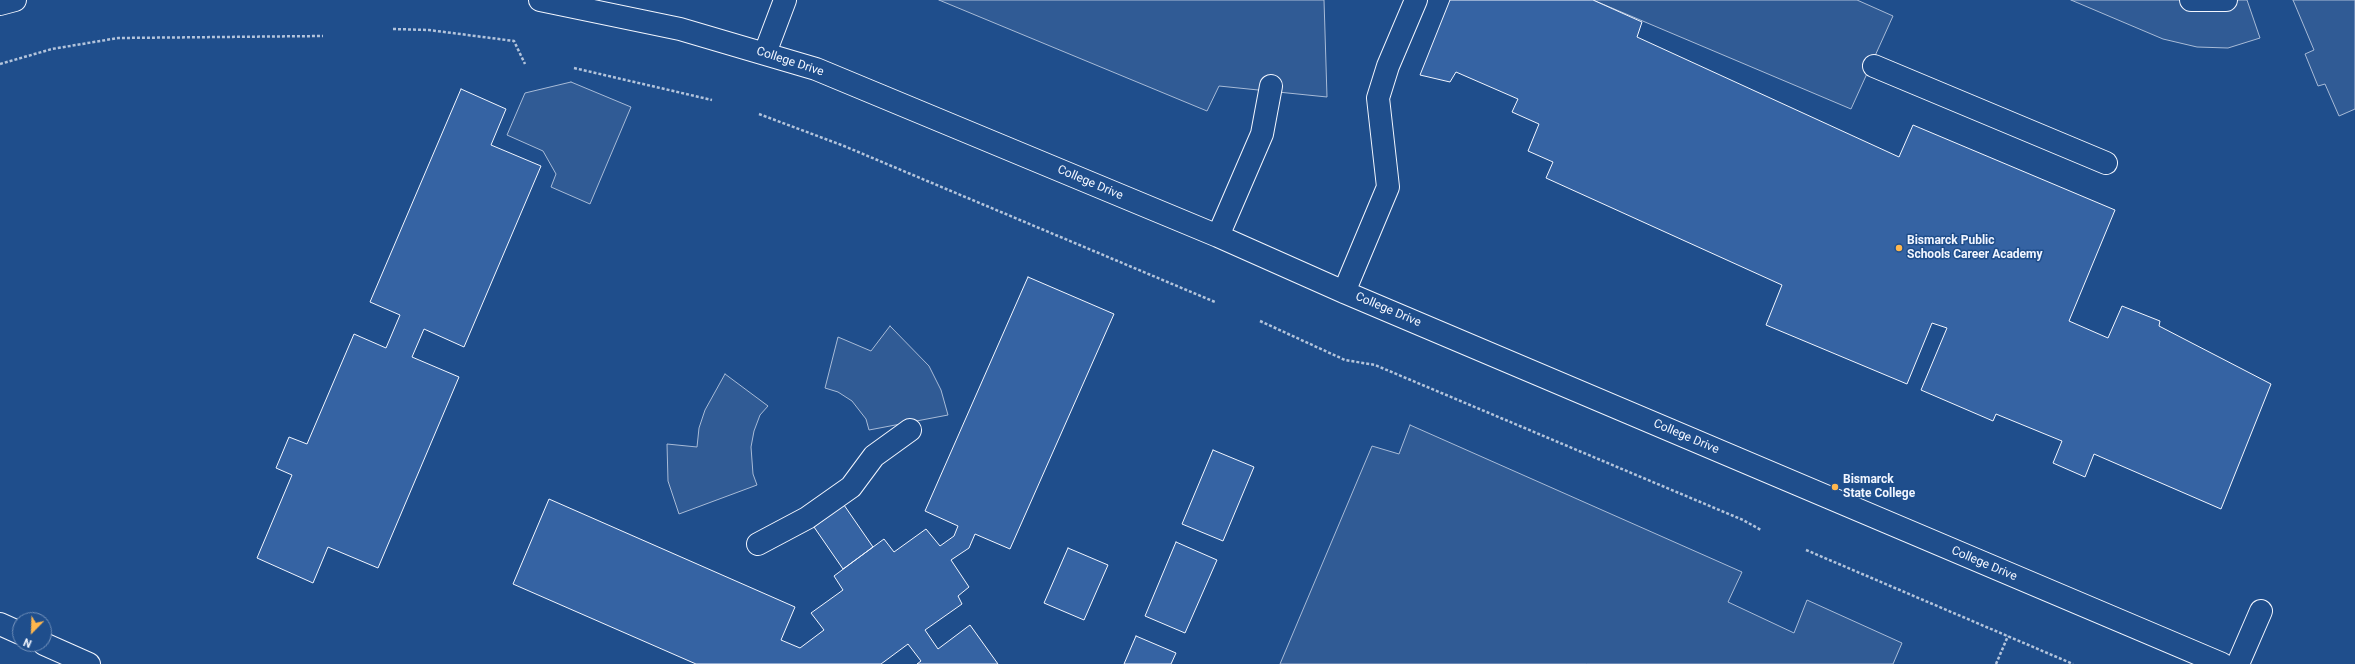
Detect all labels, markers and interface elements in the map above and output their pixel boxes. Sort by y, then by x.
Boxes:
street label: College Drive [755,44,825,80]
street label: College Drive [1055,163,1125,203]
place label: Bismarck Public Schools Career Academy [1907,234,2043,262]
marker: Bismarck Public Schools Career Academy [1894,243,1904,253]
street label: College Drive [1353,290,1423,330]
street label: College Drive [1651,417,1721,457]
place label: Bismarck State College [1843,473,1915,501]
marker: Bismarck State College [1830,482,1840,492]
street label: College Drive [1949,544,2019,584]
north arrow [12,612,52,652]
text: N [21,635,34,650]

